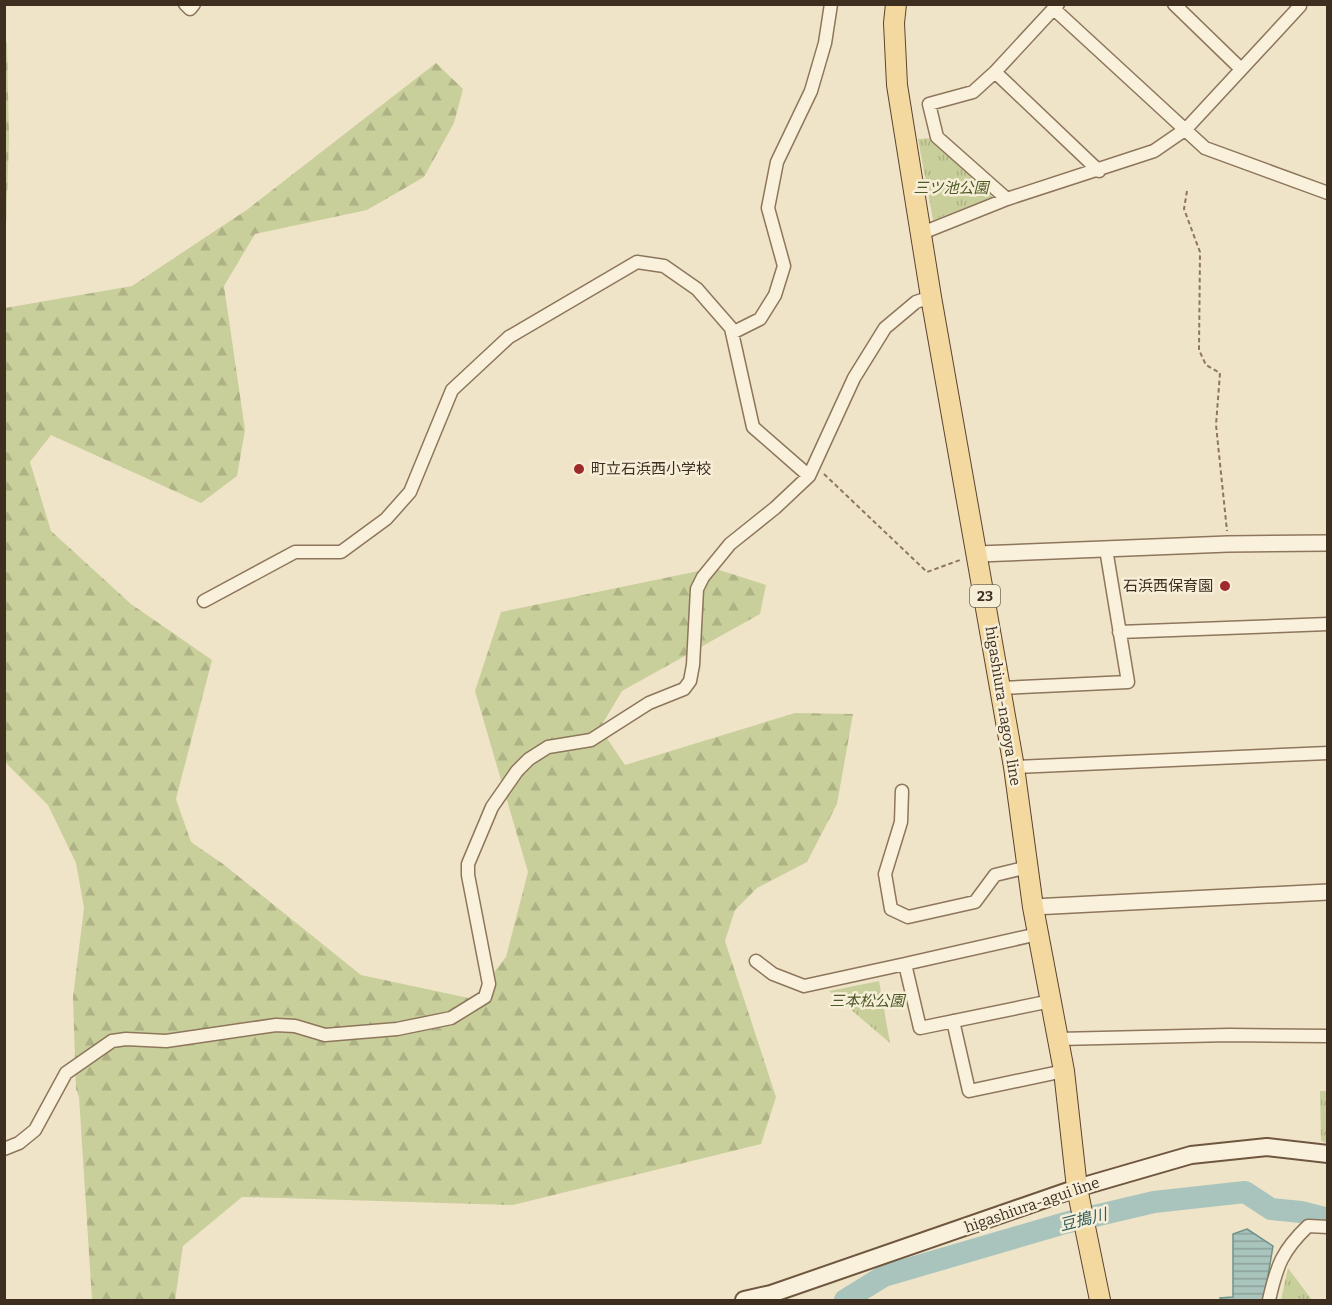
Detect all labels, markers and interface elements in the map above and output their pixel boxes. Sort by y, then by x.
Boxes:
park label: 三ツ池公園 [913,179,990,197]
place label: 町立石浜西小学校 [591,460,711,478]
marker: 町立石浜西小学校 [572,462,586,476]
place label: 石浜西保育園 [1123,577,1213,595]
marker: 石浜西保育園 [1218,579,1232,593]
road number: 23 [970,585,1000,607]
street label: higashiura-nagoya line [981,625,1025,787]
park label: 三本松公園 [829,992,906,1010]
street label: higashiura-agui line [962,1173,1102,1237]
water label: 豆搗川 [1058,1204,1111,1235]

